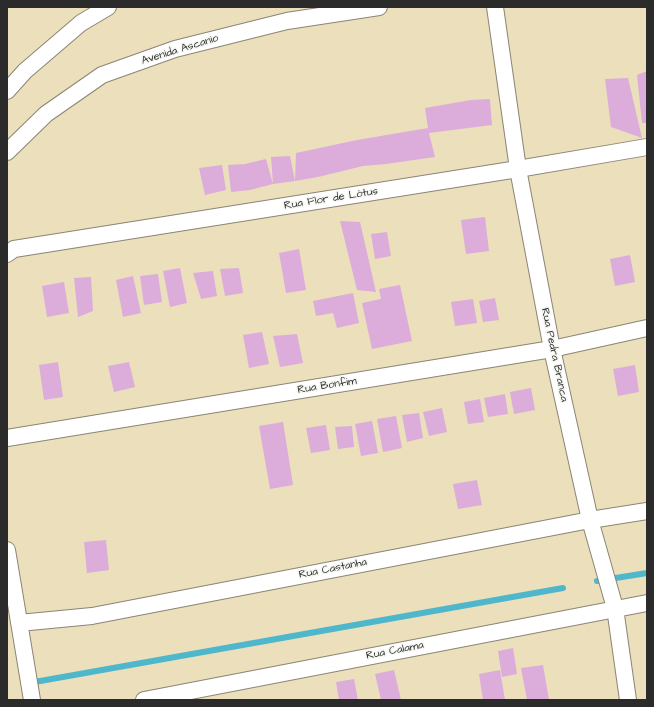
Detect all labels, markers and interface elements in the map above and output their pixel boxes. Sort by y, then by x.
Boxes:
street label: Avenida Ascanio [140,32,220,68]
street label: Rua Flor de Lótus [283,185,379,213]
street label: Rua Pedra Branca [538,307,570,403]
street label: Rua Bonfim [296,375,358,397]
street label: Rua Castanha [298,556,368,582]
street label: Rua Calama [365,639,425,663]

